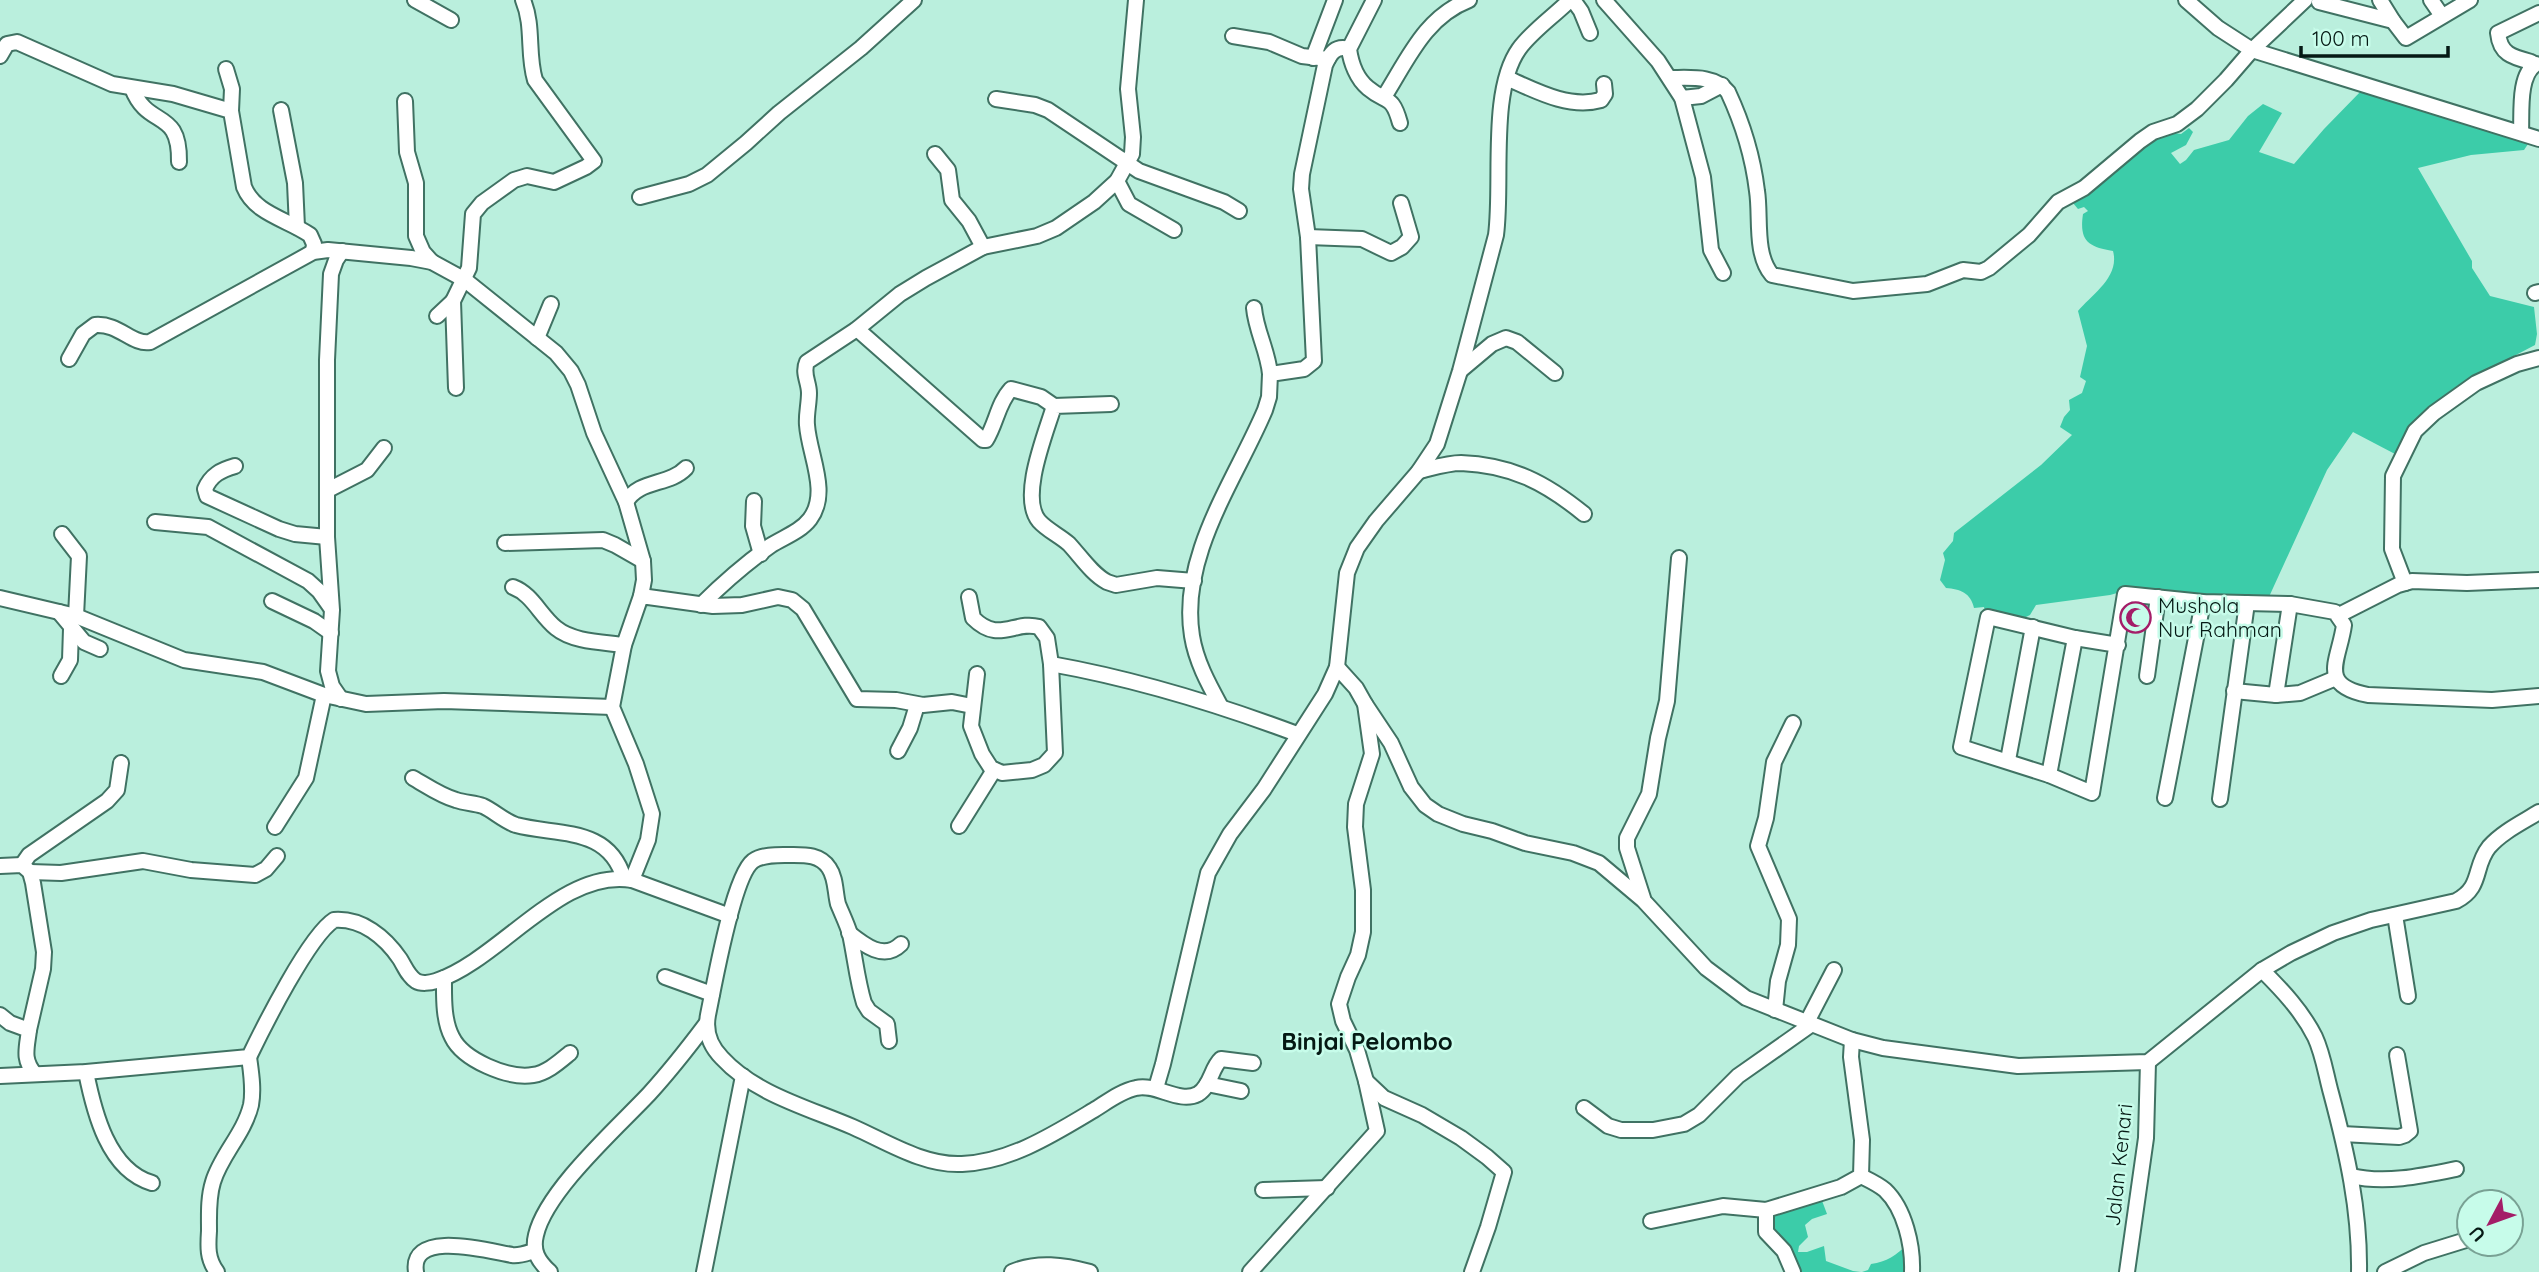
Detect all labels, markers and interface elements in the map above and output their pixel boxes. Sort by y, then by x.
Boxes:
scale bar [2301,14,2448,58]
text: 100 m [2312,25,2370,51]
place label: Mushola Nur Rahman [2158,592,2282,642]
mosque icon: Mushola Nur Rahman [2118,600,2152,634]
district label: Binjai Pelombo [1281,1026,1453,1056]
street label: Jalan Kenari [2099,1102,2137,1228]
north arrow [2455,1188,2525,1258]
text: U [2464,1221,2491,1247]

